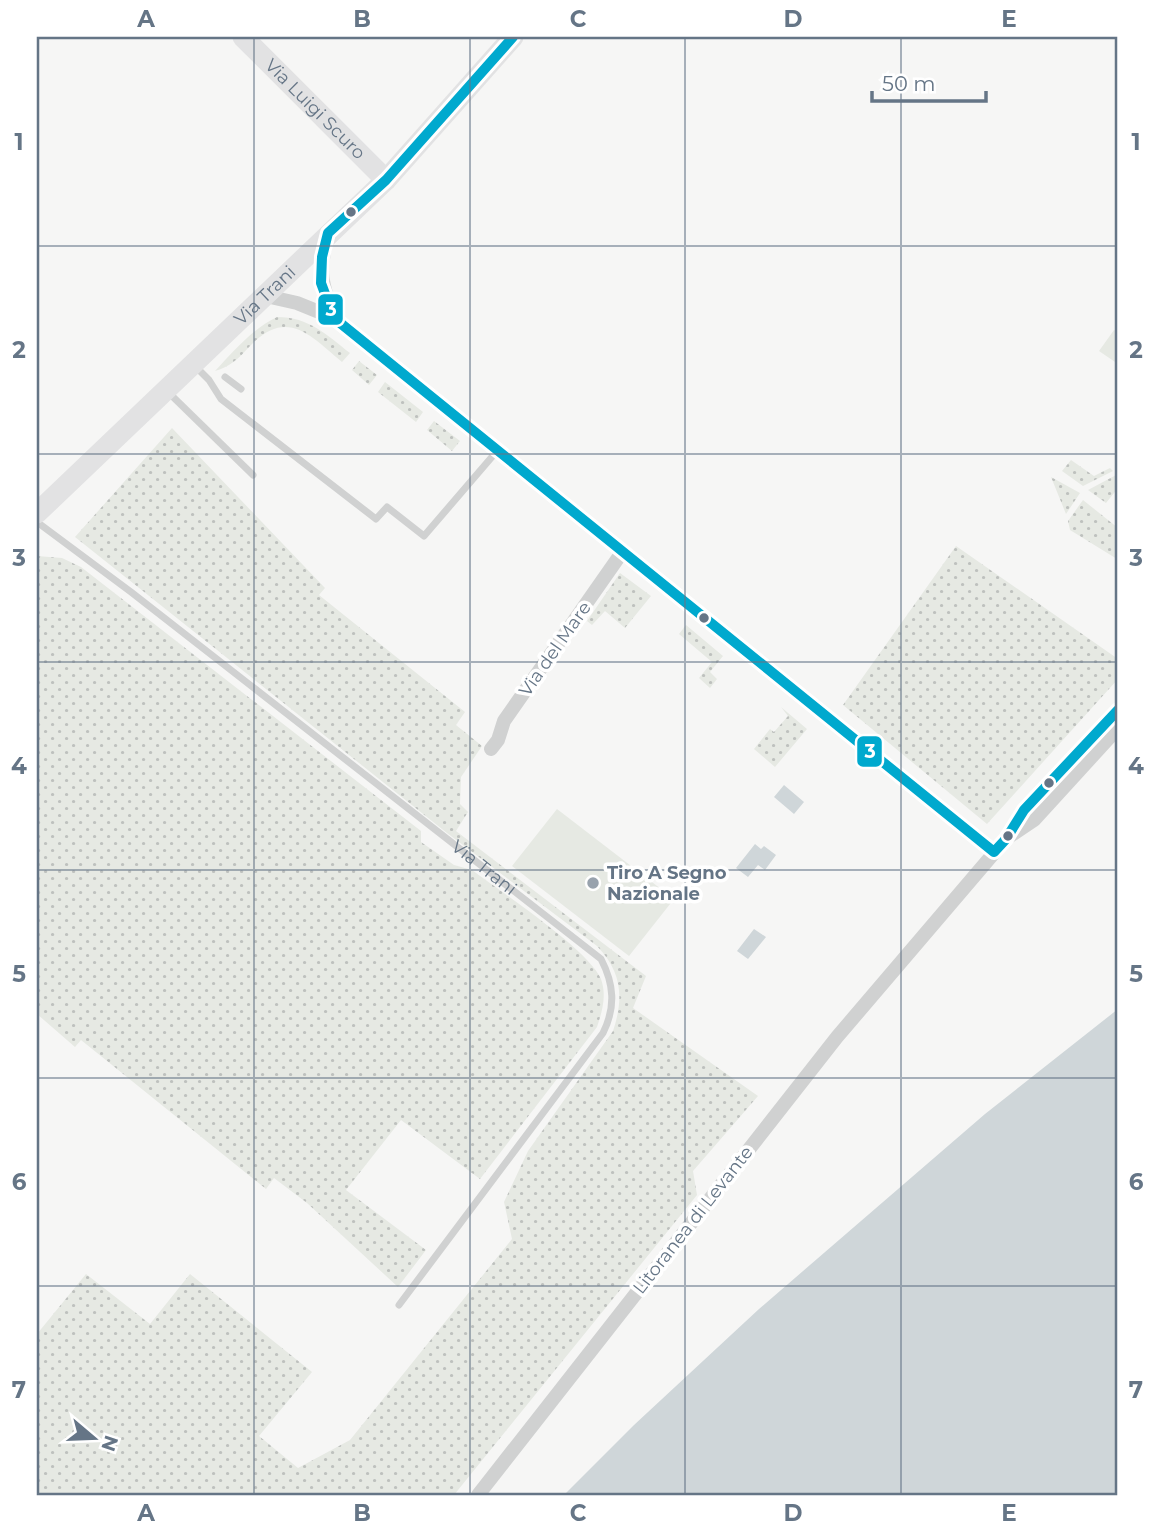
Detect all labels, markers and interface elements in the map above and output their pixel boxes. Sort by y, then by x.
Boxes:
text: A [136,5,155,33]
text: B [353,5,371,33]
text: C [570,5,587,33]
text: D [784,5,803,33]
text: E [1001,5,1017,33]
street label: Via Luigi Scuro [260,54,370,164]
scale bar [872,60,985,104]
text: 50 m [882,71,936,96]
text: 1 [14,128,24,156]
text: 1 [1131,128,1141,156]
unlabelled marker [344,205,358,219]
street label: Via Trani [230,261,300,330]
line badge: 3 [317,293,344,326]
text: 3 [324,298,337,321]
text: 2 [12,336,26,364]
text: 2 [1129,336,1143,364]
text: 3 [11,544,26,572]
text: 3 [1128,544,1143,572]
street label: Via del Mare [514,597,596,701]
unlabelled marker [697,611,711,625]
line badge: 3 [856,735,883,768]
text: 3 [863,740,876,763]
text: 4 [11,752,27,780]
text: 4 [1128,752,1144,780]
unlabelled marker [1042,776,1056,790]
unlabelled marker [1001,829,1015,843]
street label: Via Trani [447,835,521,900]
place label: Tiro A Segno Nazionale [607,862,727,905]
marker: Tiro A Segno Nazionale [585,875,601,891]
text: 5 [12,960,26,988]
text: 5 [1129,960,1143,988]
street label: Litoranea di Levante [628,1142,758,1298]
text: 6 [12,1168,27,1196]
text: 6 [1129,1168,1144,1196]
text: 7 [12,1376,26,1404]
text: 7 [1129,1376,1143,1404]
north arrow [60,1402,130,1472]
text: N [96,1432,123,1454]
text: A [136,1499,155,1527]
text: B [353,1499,371,1527]
text: C [570,1499,587,1527]
text: D [784,1499,803,1527]
text: E [1001,1499,1017,1527]

